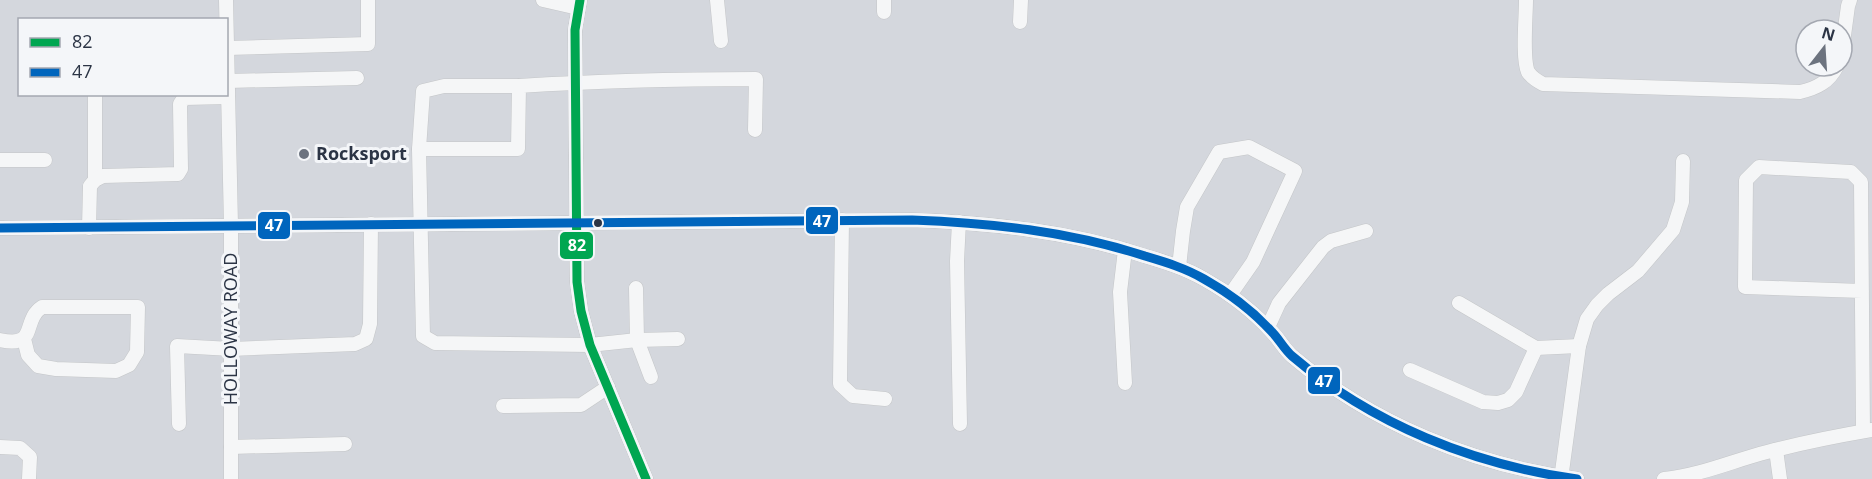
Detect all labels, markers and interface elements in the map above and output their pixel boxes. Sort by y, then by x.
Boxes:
legend [18,18,228,96]
north arrow [1794,18,1854,78]
text: N [1819,21,1838,46]
text: 82 [72,29,93,53]
text: 47 [72,59,93,83]
place label: Rocksport [316,141,407,165]
marker: Rocksport [297,147,311,161]
line badge: 47 [805,206,839,235]
text: 47 [813,210,831,232]
line badge: 47 [257,211,291,240]
text: 47 [265,214,283,236]
unlabelled marker [592,217,604,229]
line badge: 82 [559,231,594,260]
text: 82 [568,234,586,256]
street label: HOLLOWAY ROAD [218,253,242,405]
line badge: 47 [1307,366,1341,395]
text: 47 [1315,370,1333,392]

